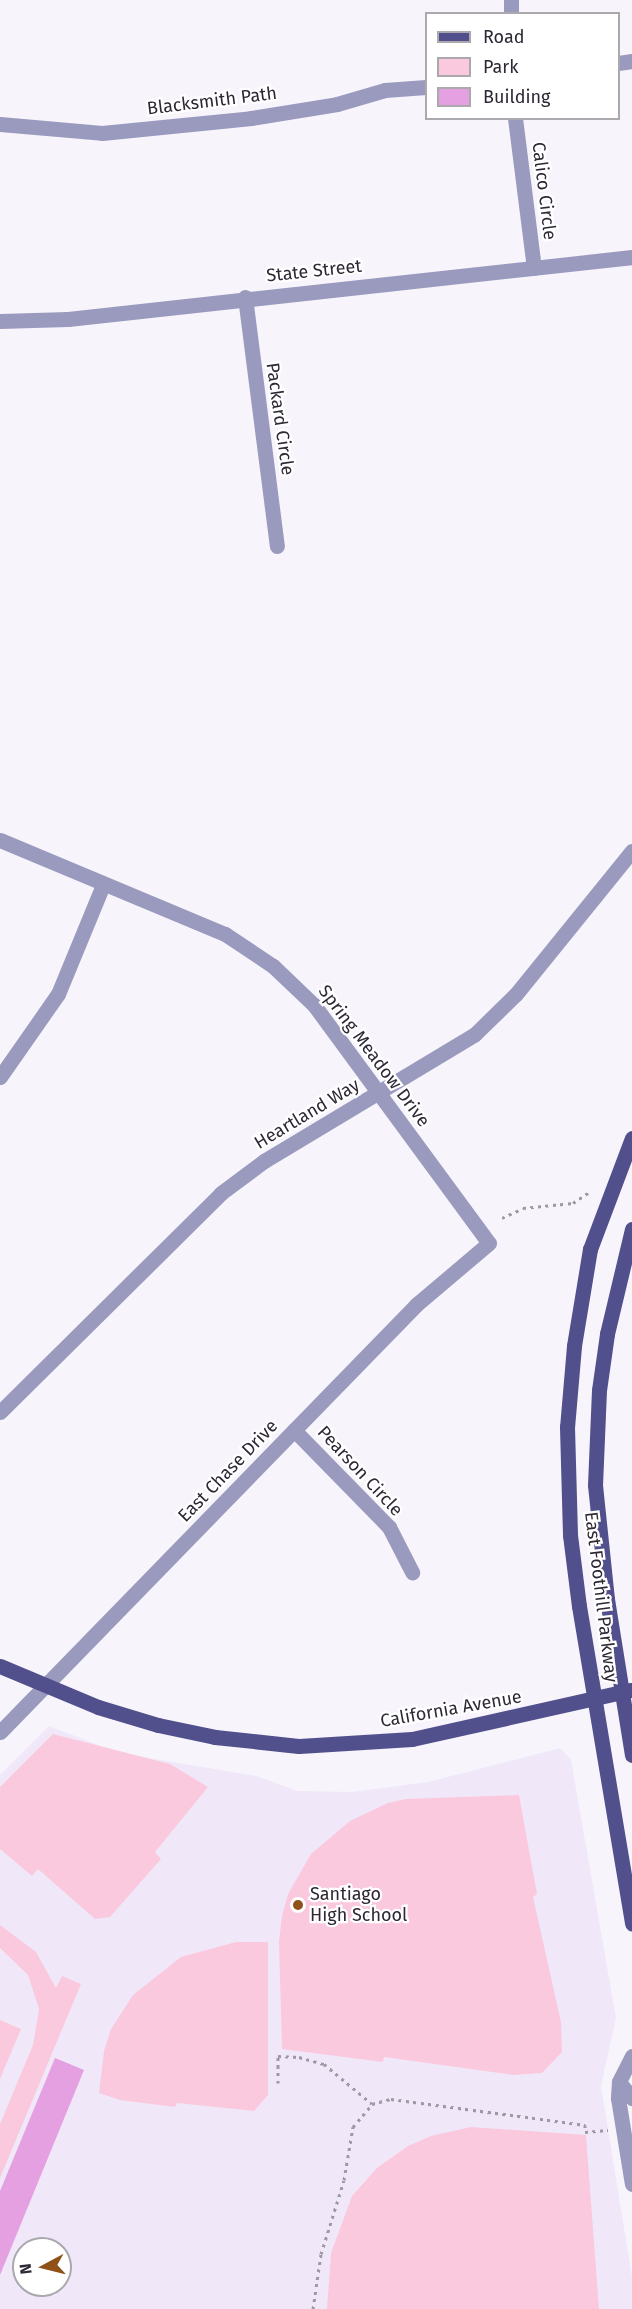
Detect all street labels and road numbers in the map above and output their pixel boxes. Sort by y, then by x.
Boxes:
street label: Blacksmith Path [146,82,278,120]
street label: Calico Circle [527,141,561,241]
street label: State Street [265,255,363,287]
street label: Packard Circle [261,361,299,477]
street label: Spring Meadow Drive [314,981,434,1131]
street label: Heartland Way [251,1074,363,1154]
street label: East Chase Drive [174,1415,282,1527]
street label: Pearson Circle [313,1421,407,1521]
street label: East Foothill Parkway [580,1510,622,1684]
street label: California Avenue [379,1686,523,1732]

